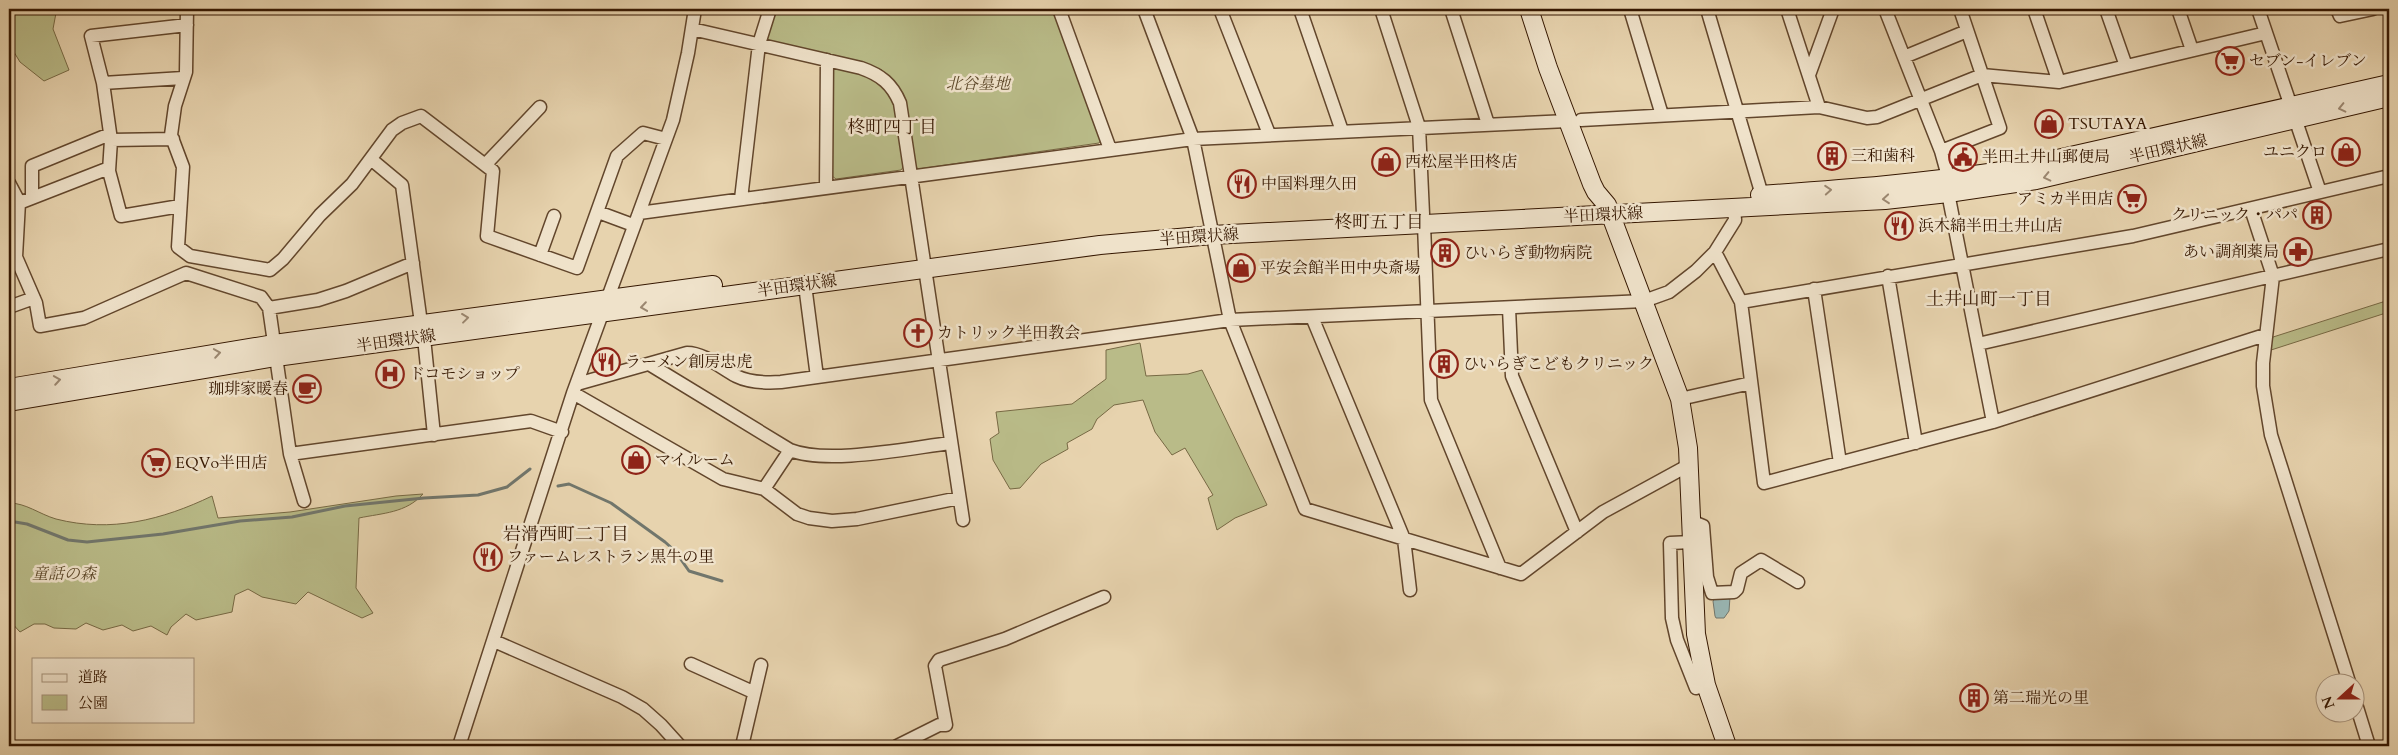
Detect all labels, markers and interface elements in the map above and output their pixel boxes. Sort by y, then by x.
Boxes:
supermarket icon: セブン-イレブン [2215,46,2245,76]
place label: セブン-イレブン [2249,50,2367,72]
park label: 北谷墓地 [946,73,1012,95]
one-way arrow [2337,102,2346,113]
shop icon: TSUTAYA [2034,109,2064,139]
place label: TSUTAYA [2068,113,2148,135]
district label: 柊町四丁目 [847,115,937,140]
street label: 半田環状線 [2127,129,2209,169]
shop icon: ユニクロ [2331,137,2361,167]
building icon: 三和歯科 [1817,141,1847,171]
place label: ユニクロ [2263,141,2327,163]
public building icon: 半田土井山郵便局 [1948,142,1978,172]
place label: 三和歯科 [1851,145,1915,167]
place label: 半田土井山郵便局 [1982,146,2110,168]
shop icon: 西松屋半田柊店 [1371,147,1401,177]
place label: 西松屋半田柊店 [1405,151,1517,173]
restaurant icon: 中国料理久田 [1227,169,1257,199]
one-way arrow [2043,171,2052,182]
place label: 中国料理久田 [1261,173,1357,195]
supermarket icon: アミカ半田店 [2117,184,2147,214]
one-way arrow [1824,185,1832,196]
place label: アミカ半田店 [2017,188,2113,210]
one-way arrow [1882,194,1890,205]
building icon: クリニック・パパ [2302,200,2332,230]
street label: 半田環状線 [1562,202,1644,228]
place label: クリニック・パパ [2171,204,2298,226]
district label: 柊町五丁目 [1334,210,1424,235]
restaurant icon: 浜木綿半田土井山店 [1884,211,1914,241]
place label: 浜木綿半田土井山店 [1918,215,2062,237]
street label: 半田環状線 [1158,223,1240,251]
pharmacy icon: あい調剤薬局 [2283,237,2313,267]
building icon: ひいらぎ動物病院 [1430,238,1460,268]
place label: あい調剤薬局 [2183,241,2279,263]
place label: ひいらぎ動物病院 [1464,242,1592,264]
shop icon: 平安会館半田中央斎場 [1226,253,1256,283]
place label: 平安会館半田中央斎場 [1260,257,1420,279]
street label: 半田環状線 [756,270,838,302]
district label: 土井山町一丁目 [1926,287,2052,312]
one-way arrow [640,301,648,312]
one-way arrow [461,313,469,324]
church icon: カトリック半田教会 [903,318,933,348]
place label: カトリック半田教会 [937,322,1080,344]
street label: 半田環状線 [355,325,437,357]
restaurant icon: ラーメン創房忠虎 [591,347,621,377]
one-way arrow [213,349,222,359]
building icon: ひいらぎこどもクリニック [1429,349,1459,379]
place label: ラーメン創房忠虎 [625,351,752,373]
place label: ひいらぎこどもクリニック [1463,353,1654,375]
hospital icon: ドコモショップ [375,359,405,389]
place label: ドコモショップ [409,363,520,385]
cafe icon: 珈琲家暖春 [292,374,322,404]
one-way arrow [52,375,61,385]
place label: 珈琲家暖春 [208,378,288,400]
shop icon: マイルーム [621,445,651,475]
supermarket icon: EQVo半田店 [141,448,171,478]
place label: マイルーム [655,449,735,471]
place label: EQVo半田店 [175,452,267,474]
district label: 岩滑西町二丁目 [503,522,629,547]
restaurant icon: ファームレストラン黒牛の里 [473,542,503,572]
place label: ファームレストラン黒牛の里 [507,546,714,568]
park label: 童話の森 [32,563,98,585]
legend [32,658,195,722]
text: 道路 [78,667,108,687]
north arrow [2316,672,2366,722]
building icon: 第二瑞光の里 [1959,683,1989,713]
place label: 第二瑞光の里 [1993,687,2089,709]
text: 公園 [78,693,108,713]
text: N [2317,693,2339,712]

